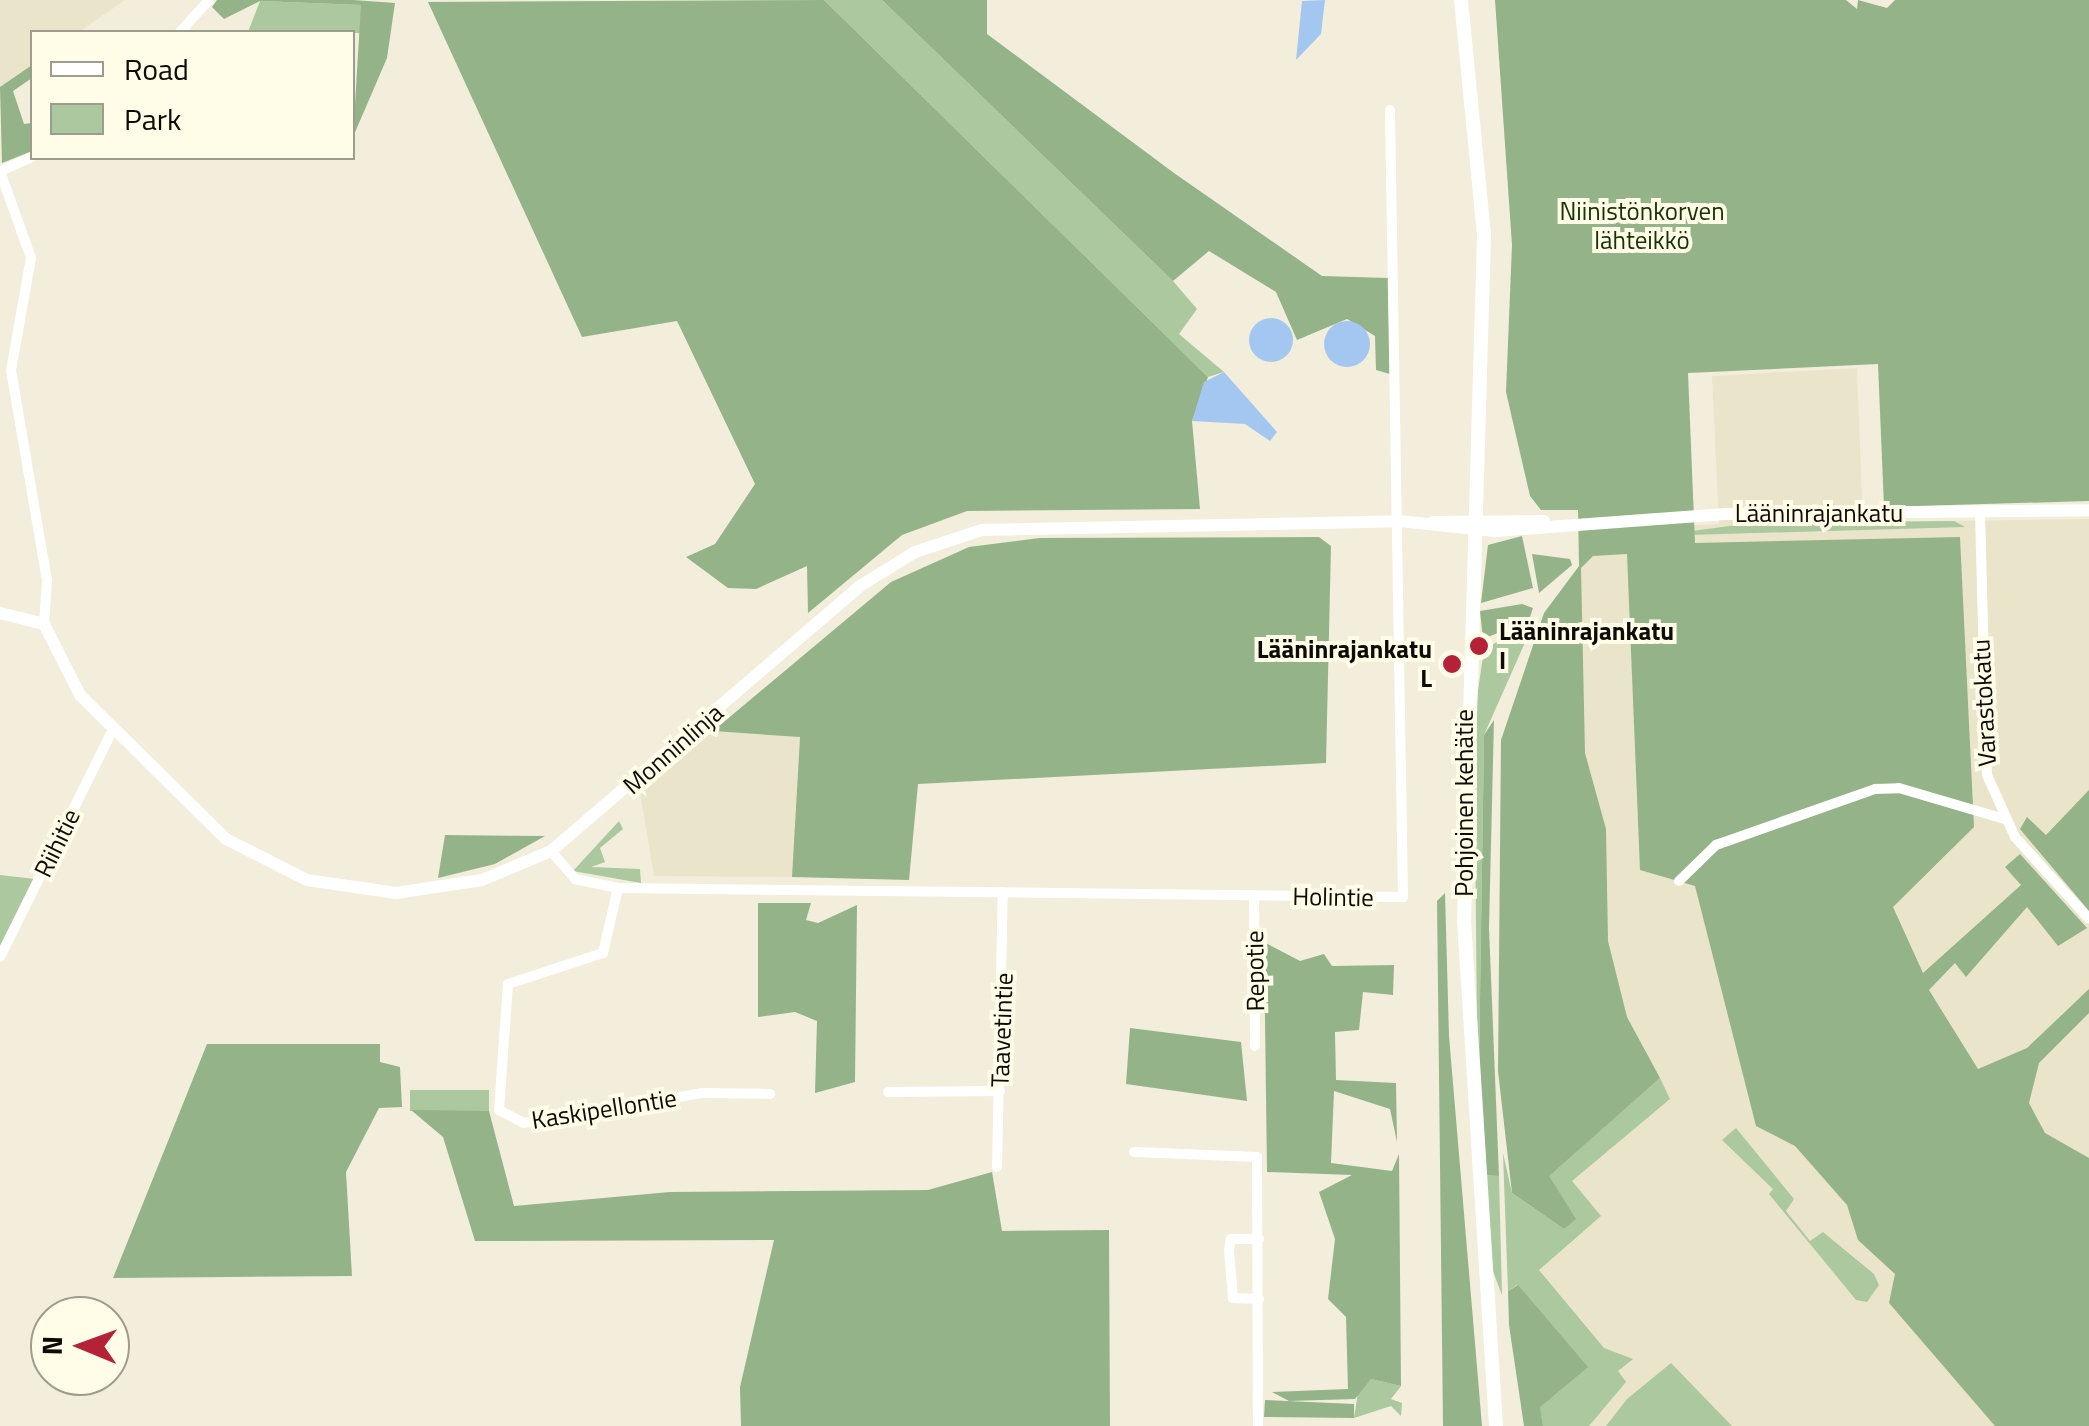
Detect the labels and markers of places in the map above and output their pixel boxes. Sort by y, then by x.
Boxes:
place label: Lääninrajankatu I [1499,617,1674,676]
place label: Lääninrajankatu L [1257,635,1432,694]
marker: Lääninrajankatu I [1468,635,1490,657]
marker: Lääninrajankatu L [1441,653,1463,675]

